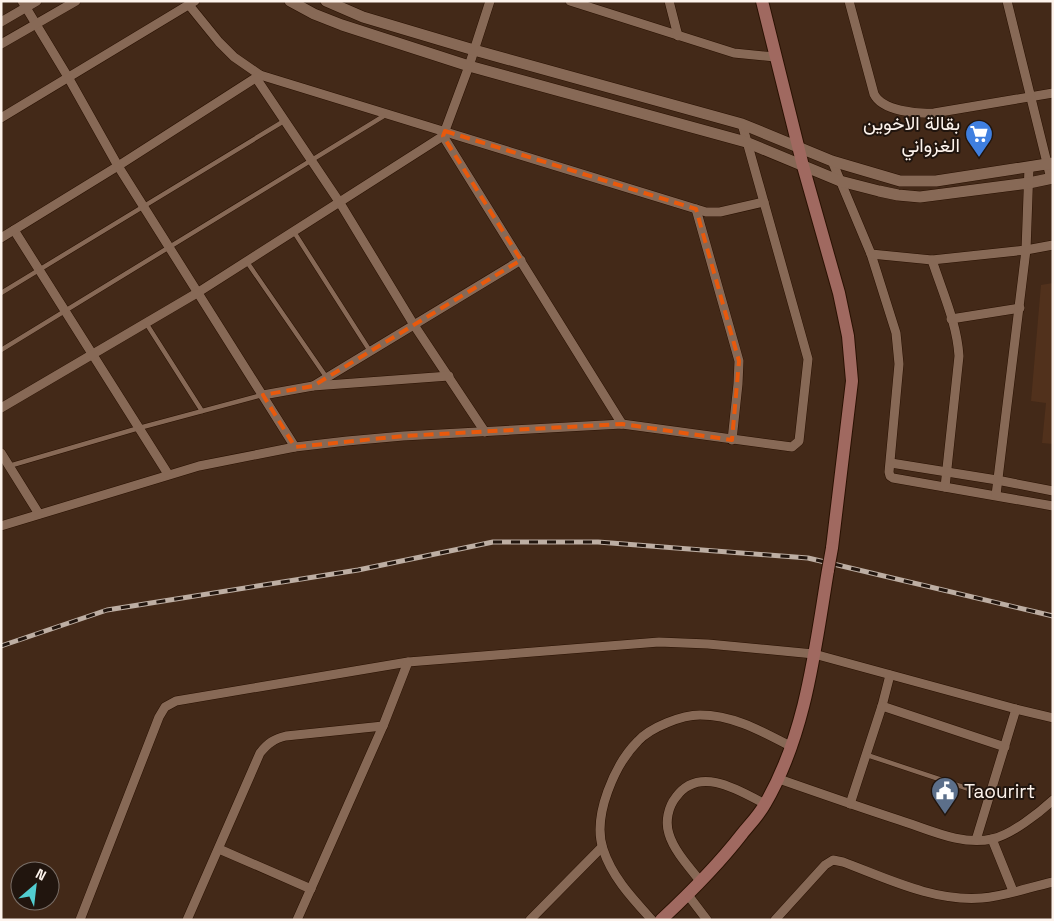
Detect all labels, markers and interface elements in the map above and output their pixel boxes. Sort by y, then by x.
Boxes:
place label: بقالة الاخوين الغزواني [863,111,960,161]
supermarket icon: بقالة الاخوين الغزواني [964,119,994,158]
public building icon: Taourirt [930,776,960,815]
place label: Taourirt [964,779,1035,804]
north arrow [10,861,60,911]
text: N [33,864,49,885]

